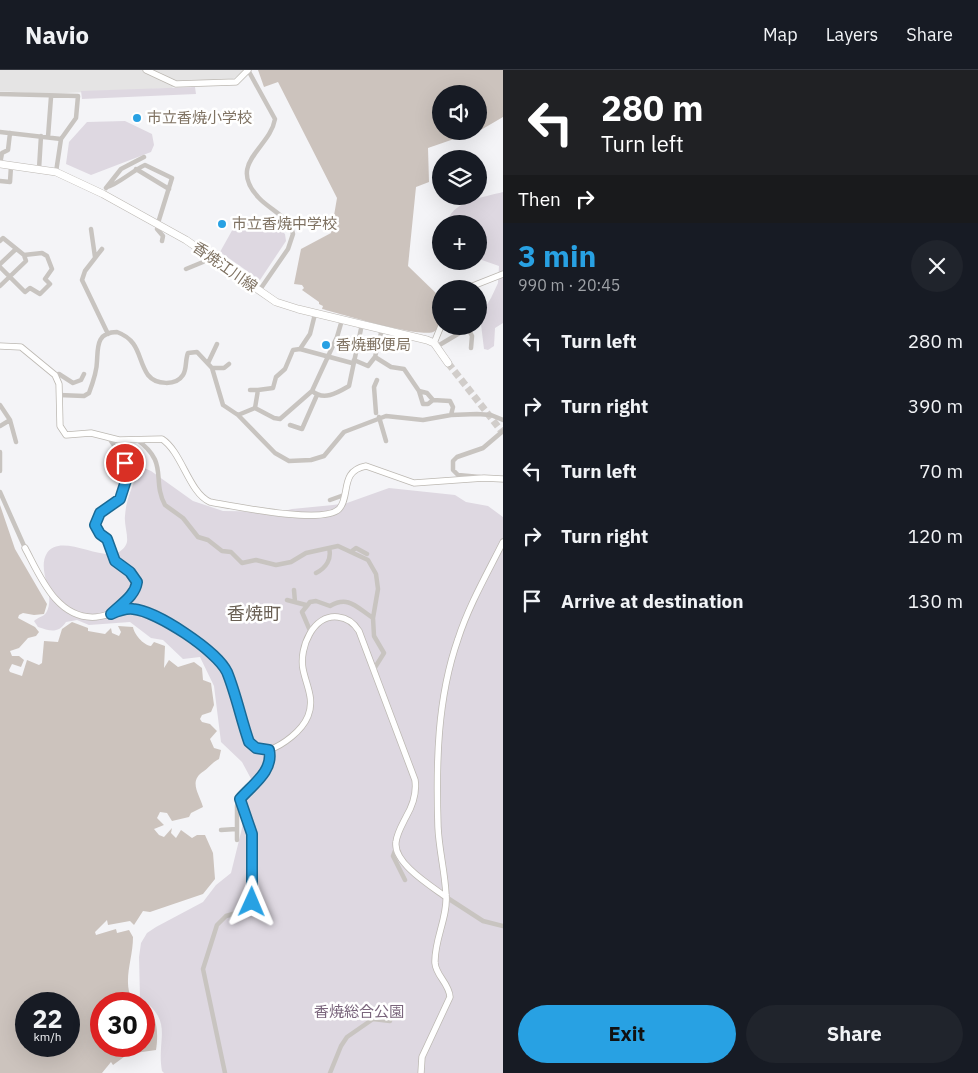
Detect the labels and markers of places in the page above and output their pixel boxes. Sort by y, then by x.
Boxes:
place label: 市立香焼小学校 [147,108,252,127]
marker: 市立香焼小学校 [131,112,143,124]
place label: 市立香焼中学校 [232,214,337,233]
marker: 市立香焼中学校 [216,218,228,230]
place label: 香焼郵便局 [336,335,411,354]
marker: 香焼郵便局 [320,339,332,351]
pin [104,442,146,484]

